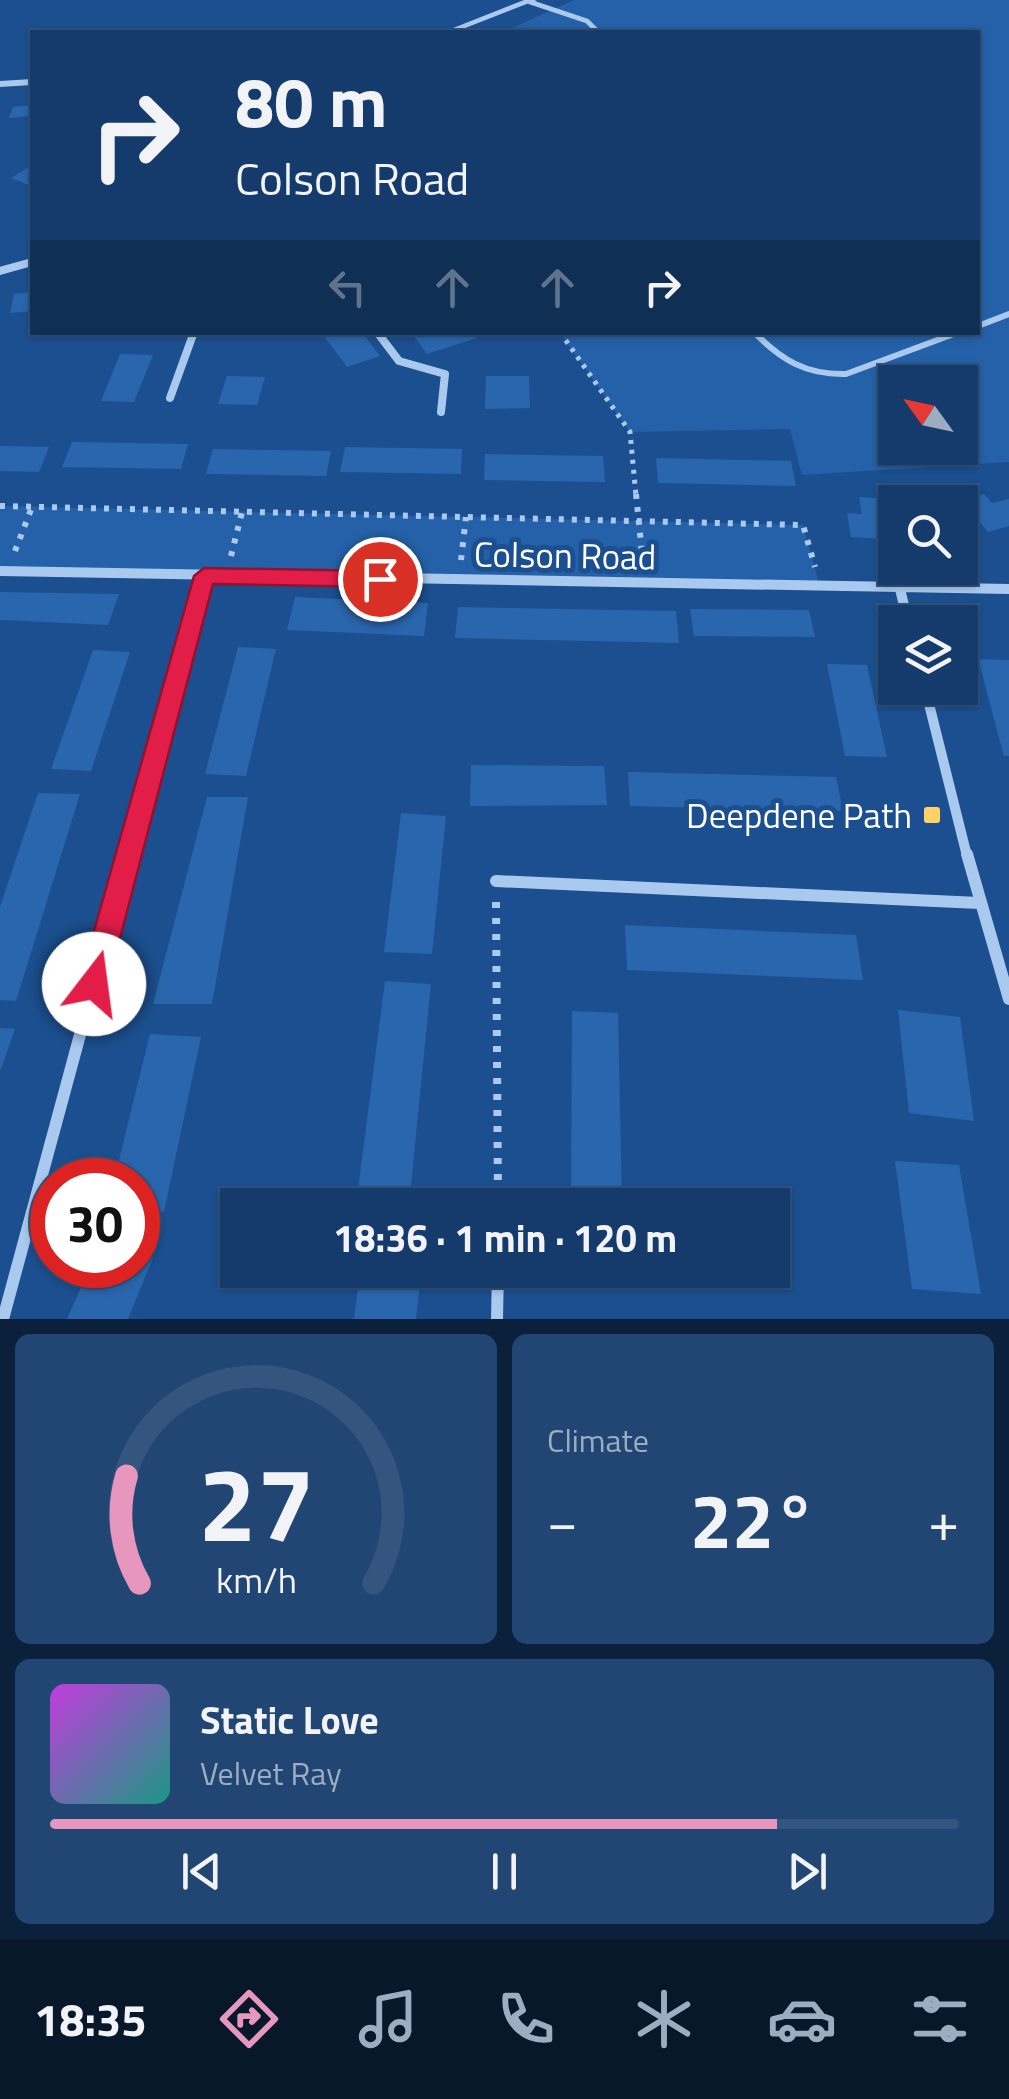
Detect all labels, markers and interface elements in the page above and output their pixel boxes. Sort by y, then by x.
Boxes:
text: 80 m [235,48,388,154]
icon: right [70,70,200,200]
text: Colson Road [235,144,469,212]
icon: left [320,260,375,315]
icon: ahead [425,260,480,315]
icon: ahead [530,260,585,315]
icon: right [635,260,690,315]
north arrow [878,365,978,465]
map controls [878,365,978,705]
button: search [878,485,978,585]
street label: Colson Road [473,526,657,584]
pin [338,537,423,622]
icon: arrive [353,552,408,607]
button: layers [878,605,978,705]
place label: Deepdene Path [686,788,912,842]
marker: Deepdene Path [921,804,943,826]
position arrow [42,932,146,1036]
speed limit sign: 30 [30,1158,160,1288]
text: 18:36 · 1 min · 120 m [333,1209,677,1267]
text: Climate [547,1416,649,1464]
text: 27 [198,1423,314,1581]
text: 22° [690,1463,816,1577]
text: − [547,1479,578,1562]
text: + [928,1479,959,1562]
text: km/h [216,1552,296,1607]
text: Static Love [200,1691,379,1749]
text: Velvet Ray [200,1749,342,1797]
icon: previous [174,1844,229,1899]
icon: pause [477,1844,532,1899]
icon: next [780,1844,835,1899]
icon: directions [214,1984,284,2054]
icon: music [353,1984,423,2054]
icon: phone [491,1984,561,2054]
icon: climate [629,1984,699,2054]
icon: car [767,1984,837,2054]
icon: filters [905,1984,975,2054]
text: 18:35 [34,1985,146,2053]

